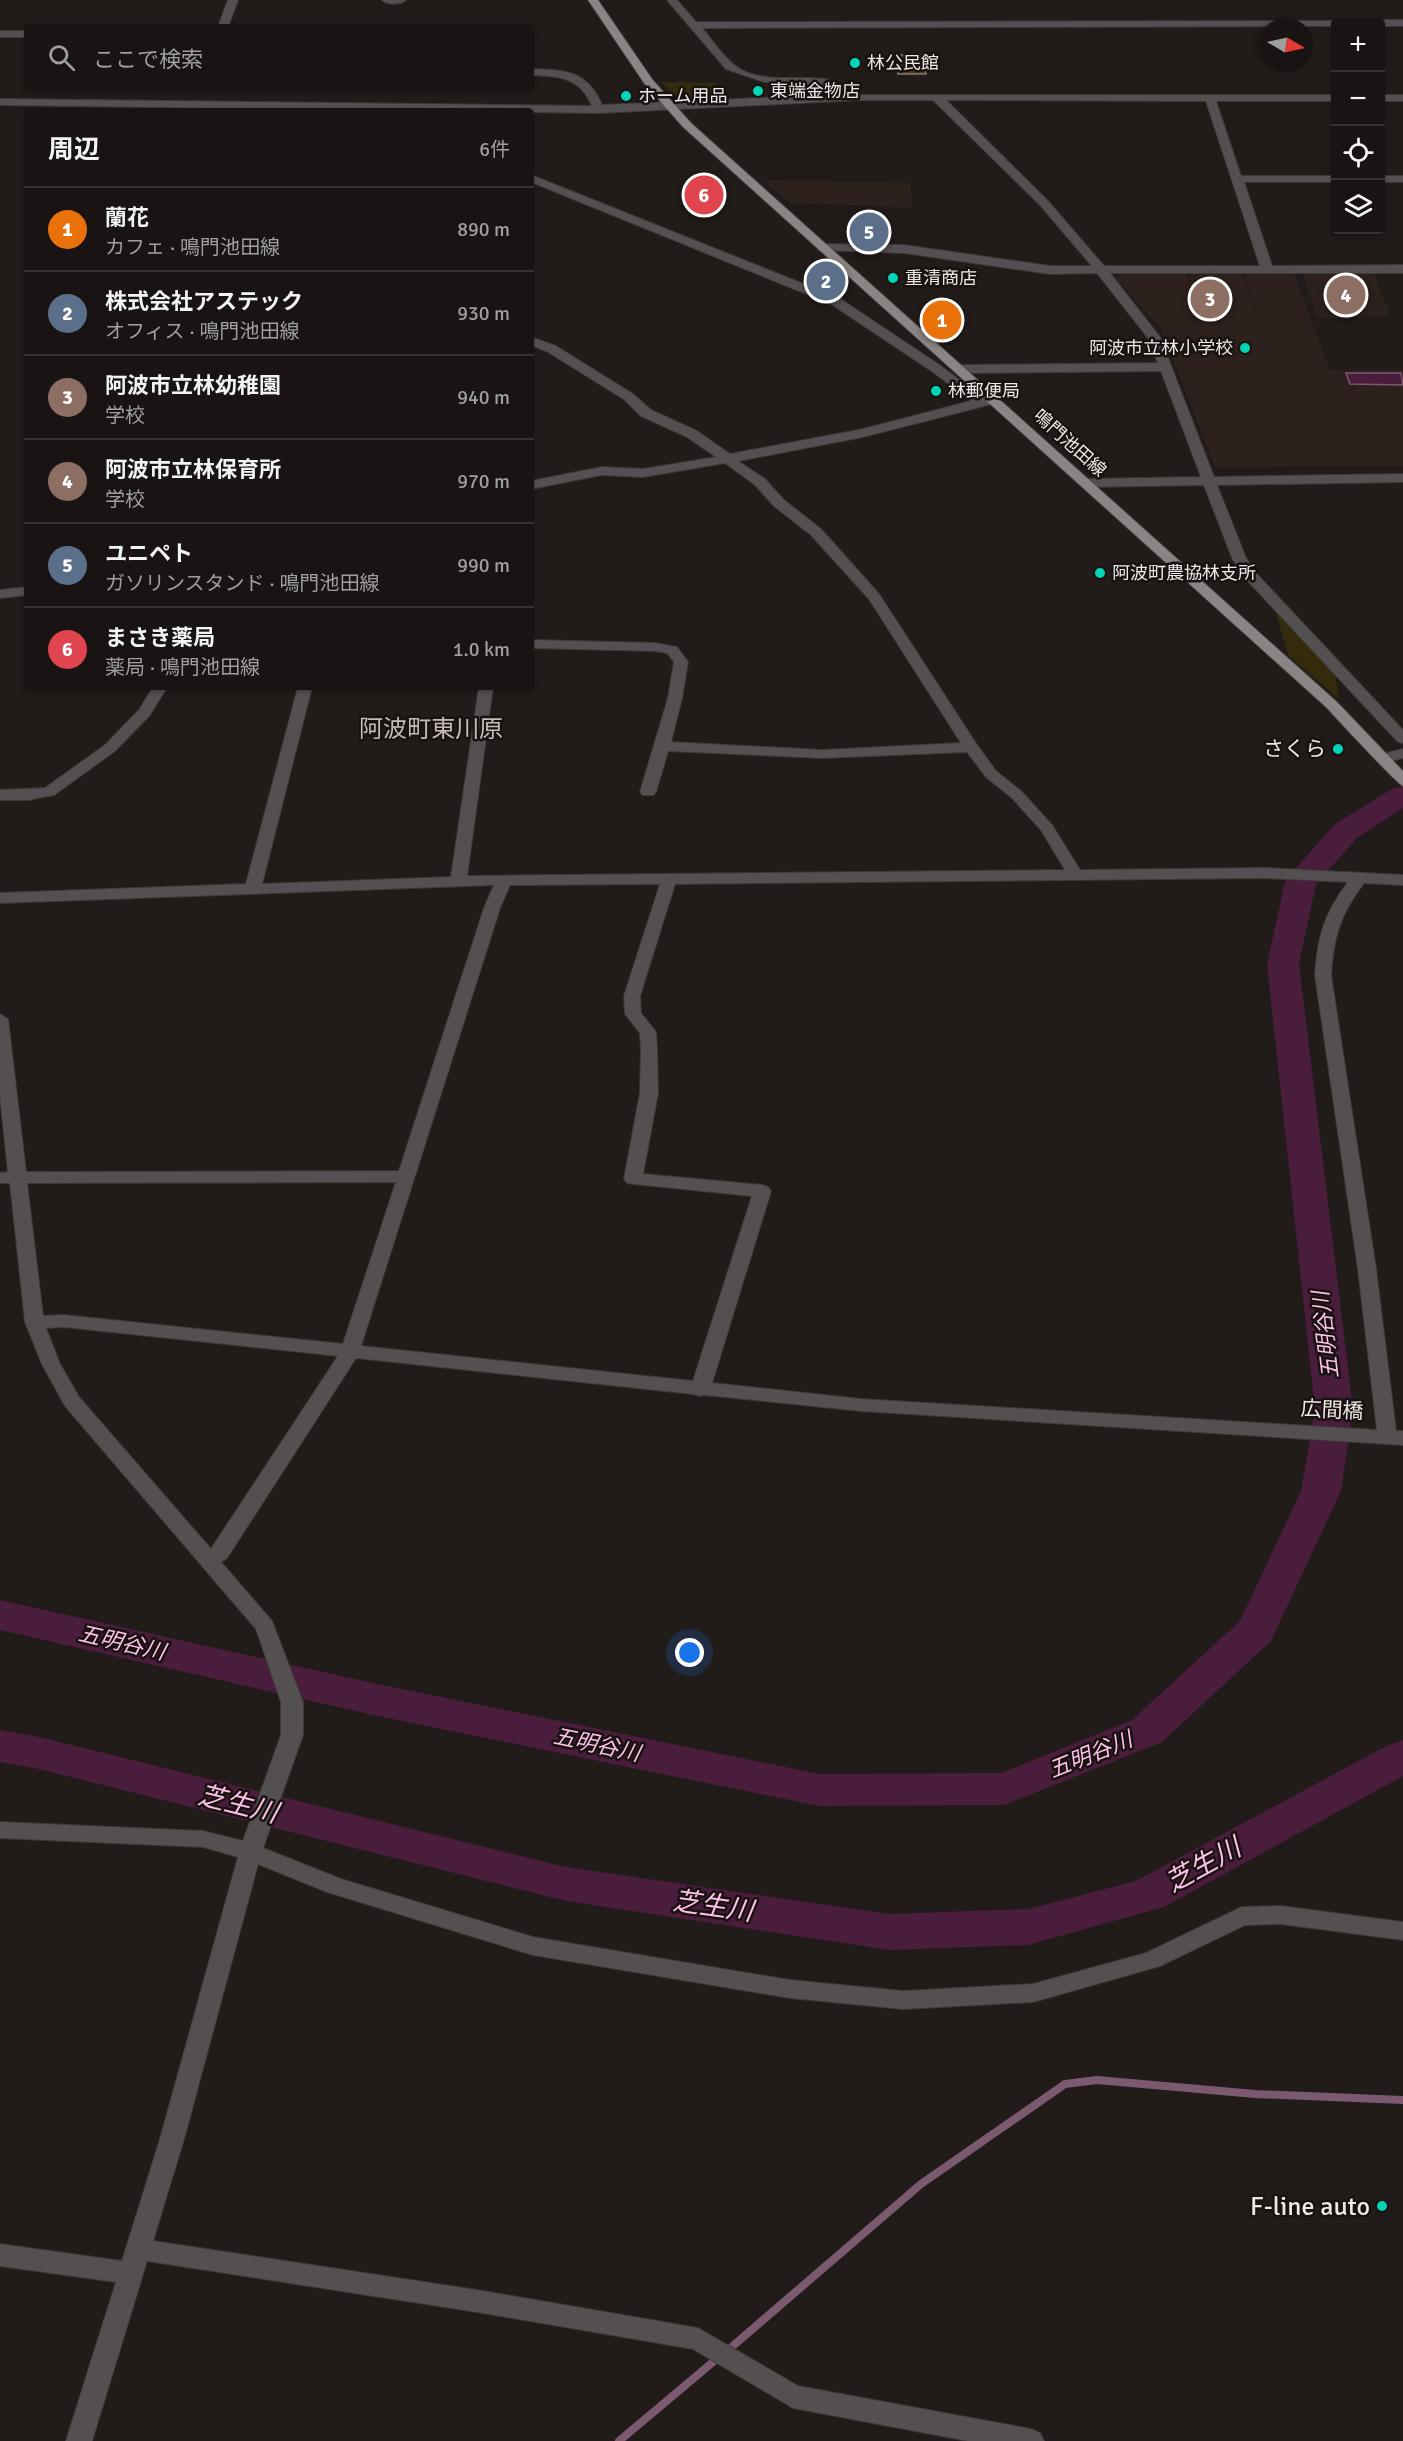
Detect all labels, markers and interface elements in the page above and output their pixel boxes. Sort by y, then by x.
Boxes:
north arrow [1259,18,1313,72]
map controls [1331,18,1385,234]
button: + [1331,18,1385,72]
search box [24,24,534,90]
icon: search [45,41,78,74]
text: ここで検索 [93,46,203,73]
place label: 林公民館 [867,52,939,74]
marker: 林公民館 [848,56,862,70]
button: − [1331,72,1385,126]
place label: 東端金物店 [770,80,860,102]
marker: 東端金物店 [751,84,765,98]
place label: ホーム用品 [638,85,727,107]
marker: ホーム用品 [619,89,633,103]
button: locate [1331,126,1385,180]
text: 周辺 [48,134,100,166]
text: 6件 [479,137,510,162]
pin: 6 [684,172,724,218]
button: layers [1331,180,1385,234]
text: 蘭花 [105,204,149,231]
pin: 5 [850,210,888,254]
text: 1 [62,217,73,242]
text: 890 m [457,217,510,242]
text: カフェ · 鳴門池田線 [105,235,280,260]
pin: 2 [806,258,846,304]
place label: 重清商店 [905,267,977,289]
marker: 重清商店 [886,271,900,285]
pin: 4 [1326,272,1366,318]
pin: 3 [1190,276,1230,322]
text: 株式会社アステック [105,288,303,315]
pin: 1 [922,298,962,342]
text: 2 [62,301,73,326]
text: 930 m [457,301,510,326]
text: オフィス · 鳴門池田線 [105,319,300,344]
place label: 阿波市立林小学校 [1089,337,1233,359]
marker: 阿波市立林小学校 [1238,341,1252,355]
text: 阿波市立林幼稚園 [105,372,281,399]
place label: 林郵便局 [948,380,1020,402]
marker: 林郵便局 [929,384,943,398]
text: 3 [62,385,73,410]
text: 940 m [457,385,510,410]
text: 学校 [105,403,145,428]
street label: 鳴門池田線 [1029,405,1111,481]
text: 阿波市立林保育所 [105,456,281,483]
text: 4 [62,469,73,494]
text: 970 m [457,469,510,494]
text: 学校 [105,487,145,512]
text: ユニペト [105,540,193,567]
text: 5 [62,553,73,578]
text: 990 m [457,553,510,578]
place label: 阿波町農協林支所 [1112,562,1256,584]
marker: 阿波町農協林支所 [1093,566,1107,580]
text: ガソリンスタンド · 鳴門池田線 [105,571,380,596]
text: まさき薬局 [105,624,215,651]
text: 6 [62,637,73,662]
text: 1.0 km [453,637,510,662]
text: 薬局 · 鳴門池田線 [105,655,260,680]
district label: 阿波町東川原 [359,714,503,744]
place label: さくら [1263,736,1326,762]
marker: さくら [1331,742,1345,756]
water label: 五明谷川 [1306,1288,1344,1380]
street label: 広間橋 [1300,1395,1364,1425]
water label: 五明谷川 [76,1619,170,1666]
your location [675,1638,704,1667]
water label: 五明谷川 [551,1722,645,1767]
water label: 五明谷川 [1044,1725,1138,1783]
water label: 芝生川 [195,1779,284,1831]
water label: 芝生川 [1160,1830,1249,1900]
water label: 芝生川 [671,1885,758,1929]
place label: F-line auto [1250,2191,1370,2223]
marker: F-line auto [1375,2199,1389,2213]

